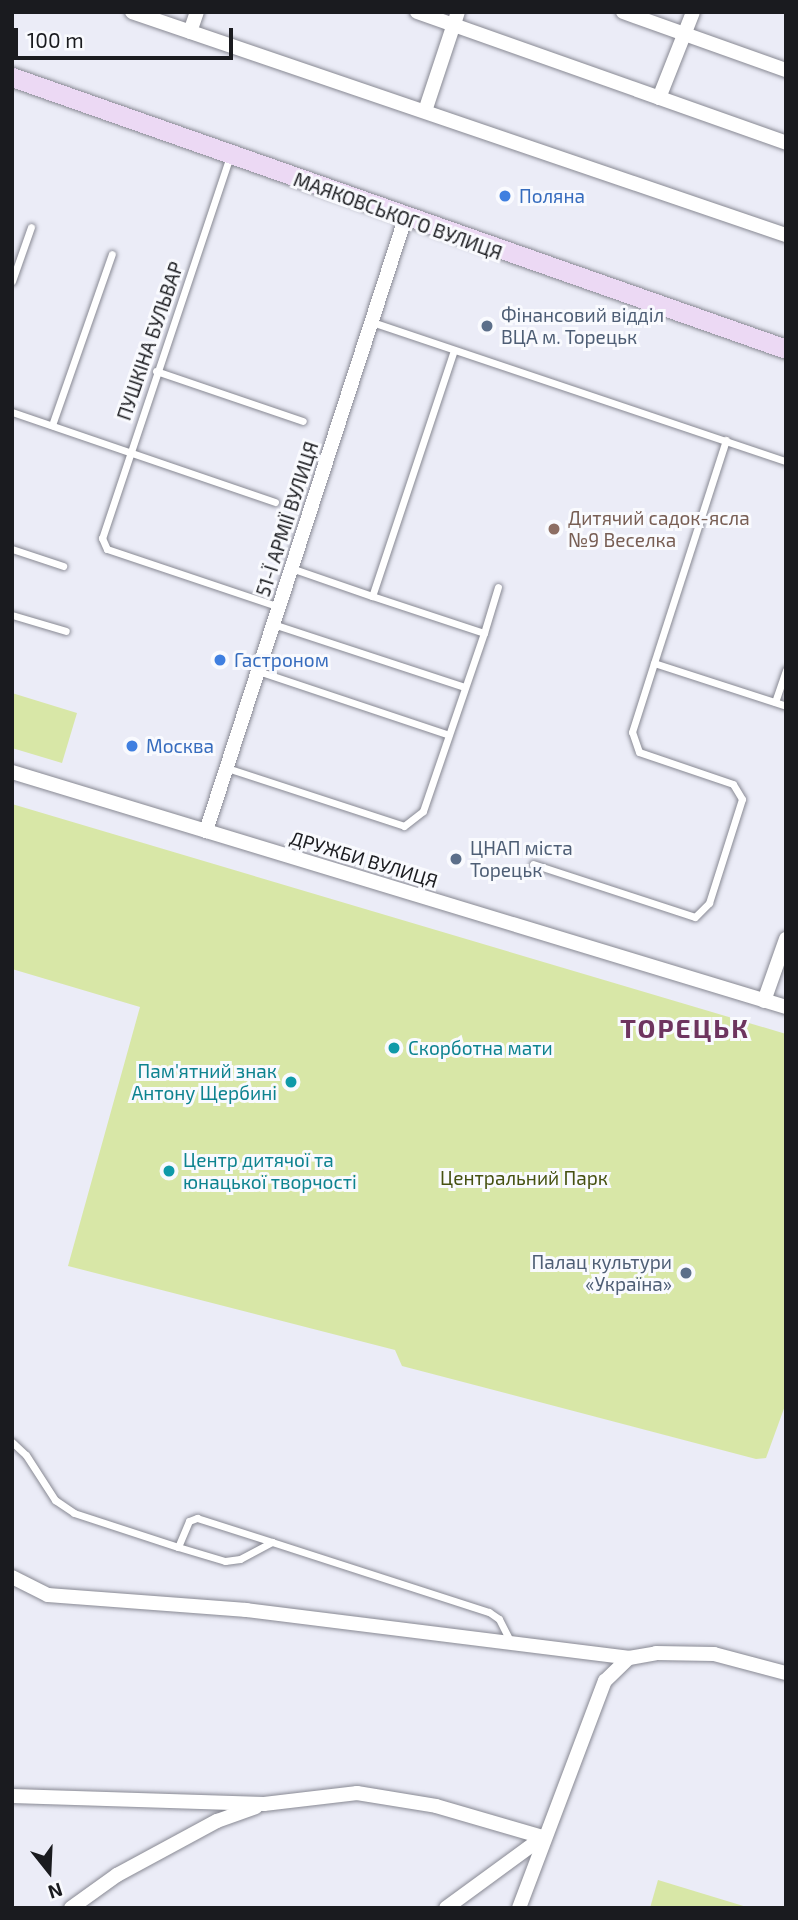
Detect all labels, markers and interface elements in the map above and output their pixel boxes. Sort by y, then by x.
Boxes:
scale bar [18,14,236,58]
text: 100 m [27,27,84,52]
street label: МАЯКОВСЬКОГО ВУЛИЦЯ [291,168,505,264]
place label: Поляна [519,185,585,207]
marker: Поляна [497,188,513,204]
street label: ПУШКІНА БУЛЬВАР [112,259,188,423]
place label: Фінансовий відділ ВЦА м. Торецьк [501,304,664,348]
marker: Фінансовий відділ ВЦА м. Торецьк [479,318,495,334]
street label: 51-Ї АРМІЇ ВУЛИЦЯ [251,439,323,599]
place label: Дитячий садок-ясла №9 Веселка [568,507,750,551]
marker: Дитячий садок-ясла №9 Веселка [546,521,562,537]
place label: Гастроном [234,649,329,671]
marker: Гастроном [212,652,228,668]
place label: Москва [146,735,214,757]
marker: Москва [124,738,140,754]
street label: ДРУЖБИ ВУЛИЦЯ [288,826,440,892]
place label: ЦНАП міста Торецьк [470,837,573,881]
marker: ЦНАП міста Торецьк [448,851,464,867]
district label: ТОРЕЦЬК [621,1012,749,1044]
place label: Скорботна мати [408,1037,553,1059]
marker: Скорботна мати [386,1040,402,1056]
place label: Пам'ятний знак Антону Щербині [131,1060,277,1104]
marker: Пам'ятний знак Антону Щербині [283,1074,299,1090]
place label: Центр дитячої та юнацької творчості [183,1149,357,1193]
marker: Центр дитячої та юнацької творчості [161,1163,177,1179]
park label: Центральний Парк [440,1167,608,1189]
place label: Палац культури «Україна» [532,1251,672,1295]
marker: Палац культури «Україна» [678,1265,694,1281]
north arrow [14,1836,84,1906]
text: N [46,1878,66,1905]

